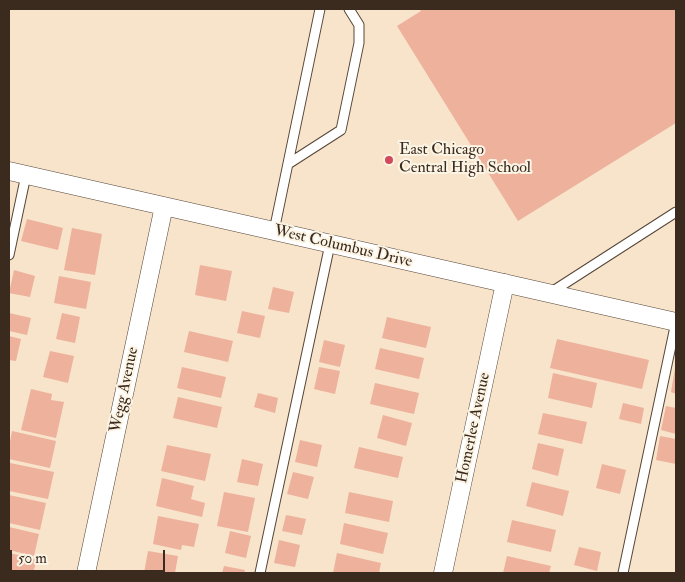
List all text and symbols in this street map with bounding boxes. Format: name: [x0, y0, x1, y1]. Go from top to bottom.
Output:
place label: East Chicago Central High School: [399, 141, 531, 179]
marker: East Chicago Central High School: [383, 154, 395, 166]
street label: West Columbus Drive: [272, 222, 414, 272]
street label: Wegg Avenue: [107, 345, 143, 435]
street label: Homerlee Avenue: [453, 371, 495, 485]
scale bar: [12, 540, 168, 572]
text: 50 m: [18, 549, 47, 568]

